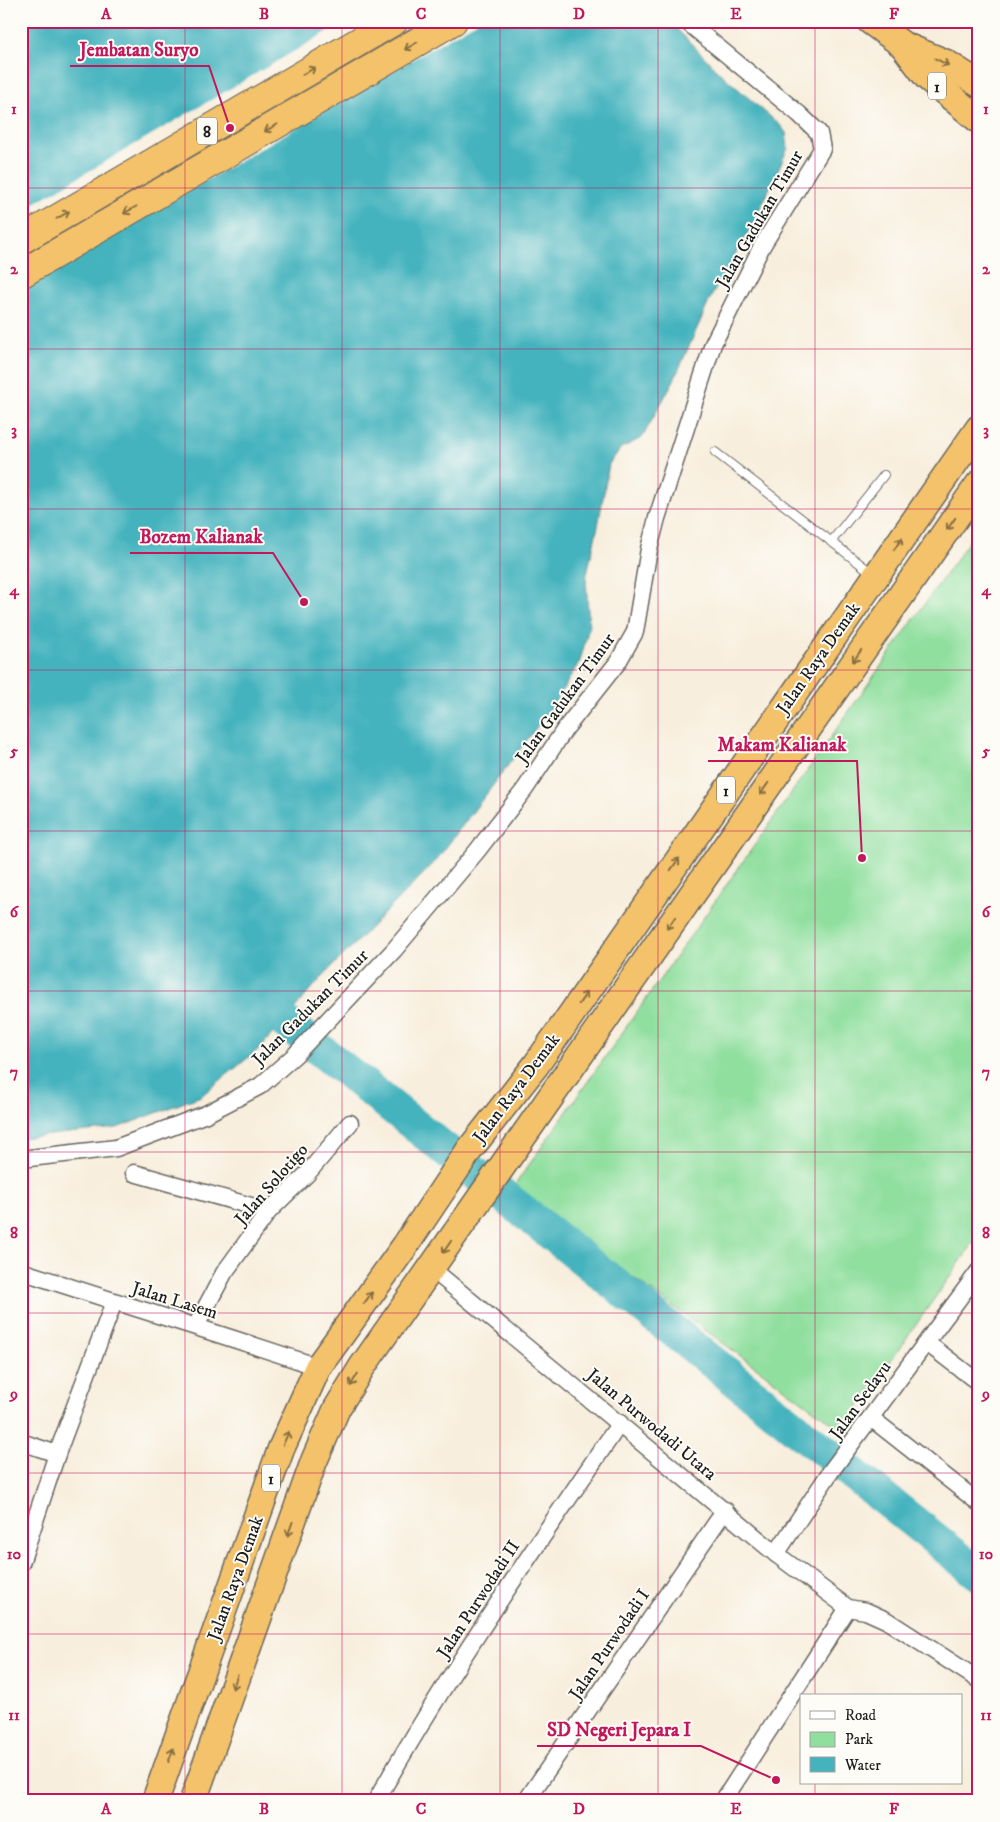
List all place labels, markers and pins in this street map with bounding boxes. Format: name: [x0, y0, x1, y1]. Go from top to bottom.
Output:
callout: Jembatan Suryo: [70, 32, 209, 66]
callout: Bozem Kalianak: [130, 519, 273, 553]
callout: Makam Kalianak: [708, 727, 857, 761]
callout: SD Negeri Jepara I: [537, 1712, 701, 1746]

